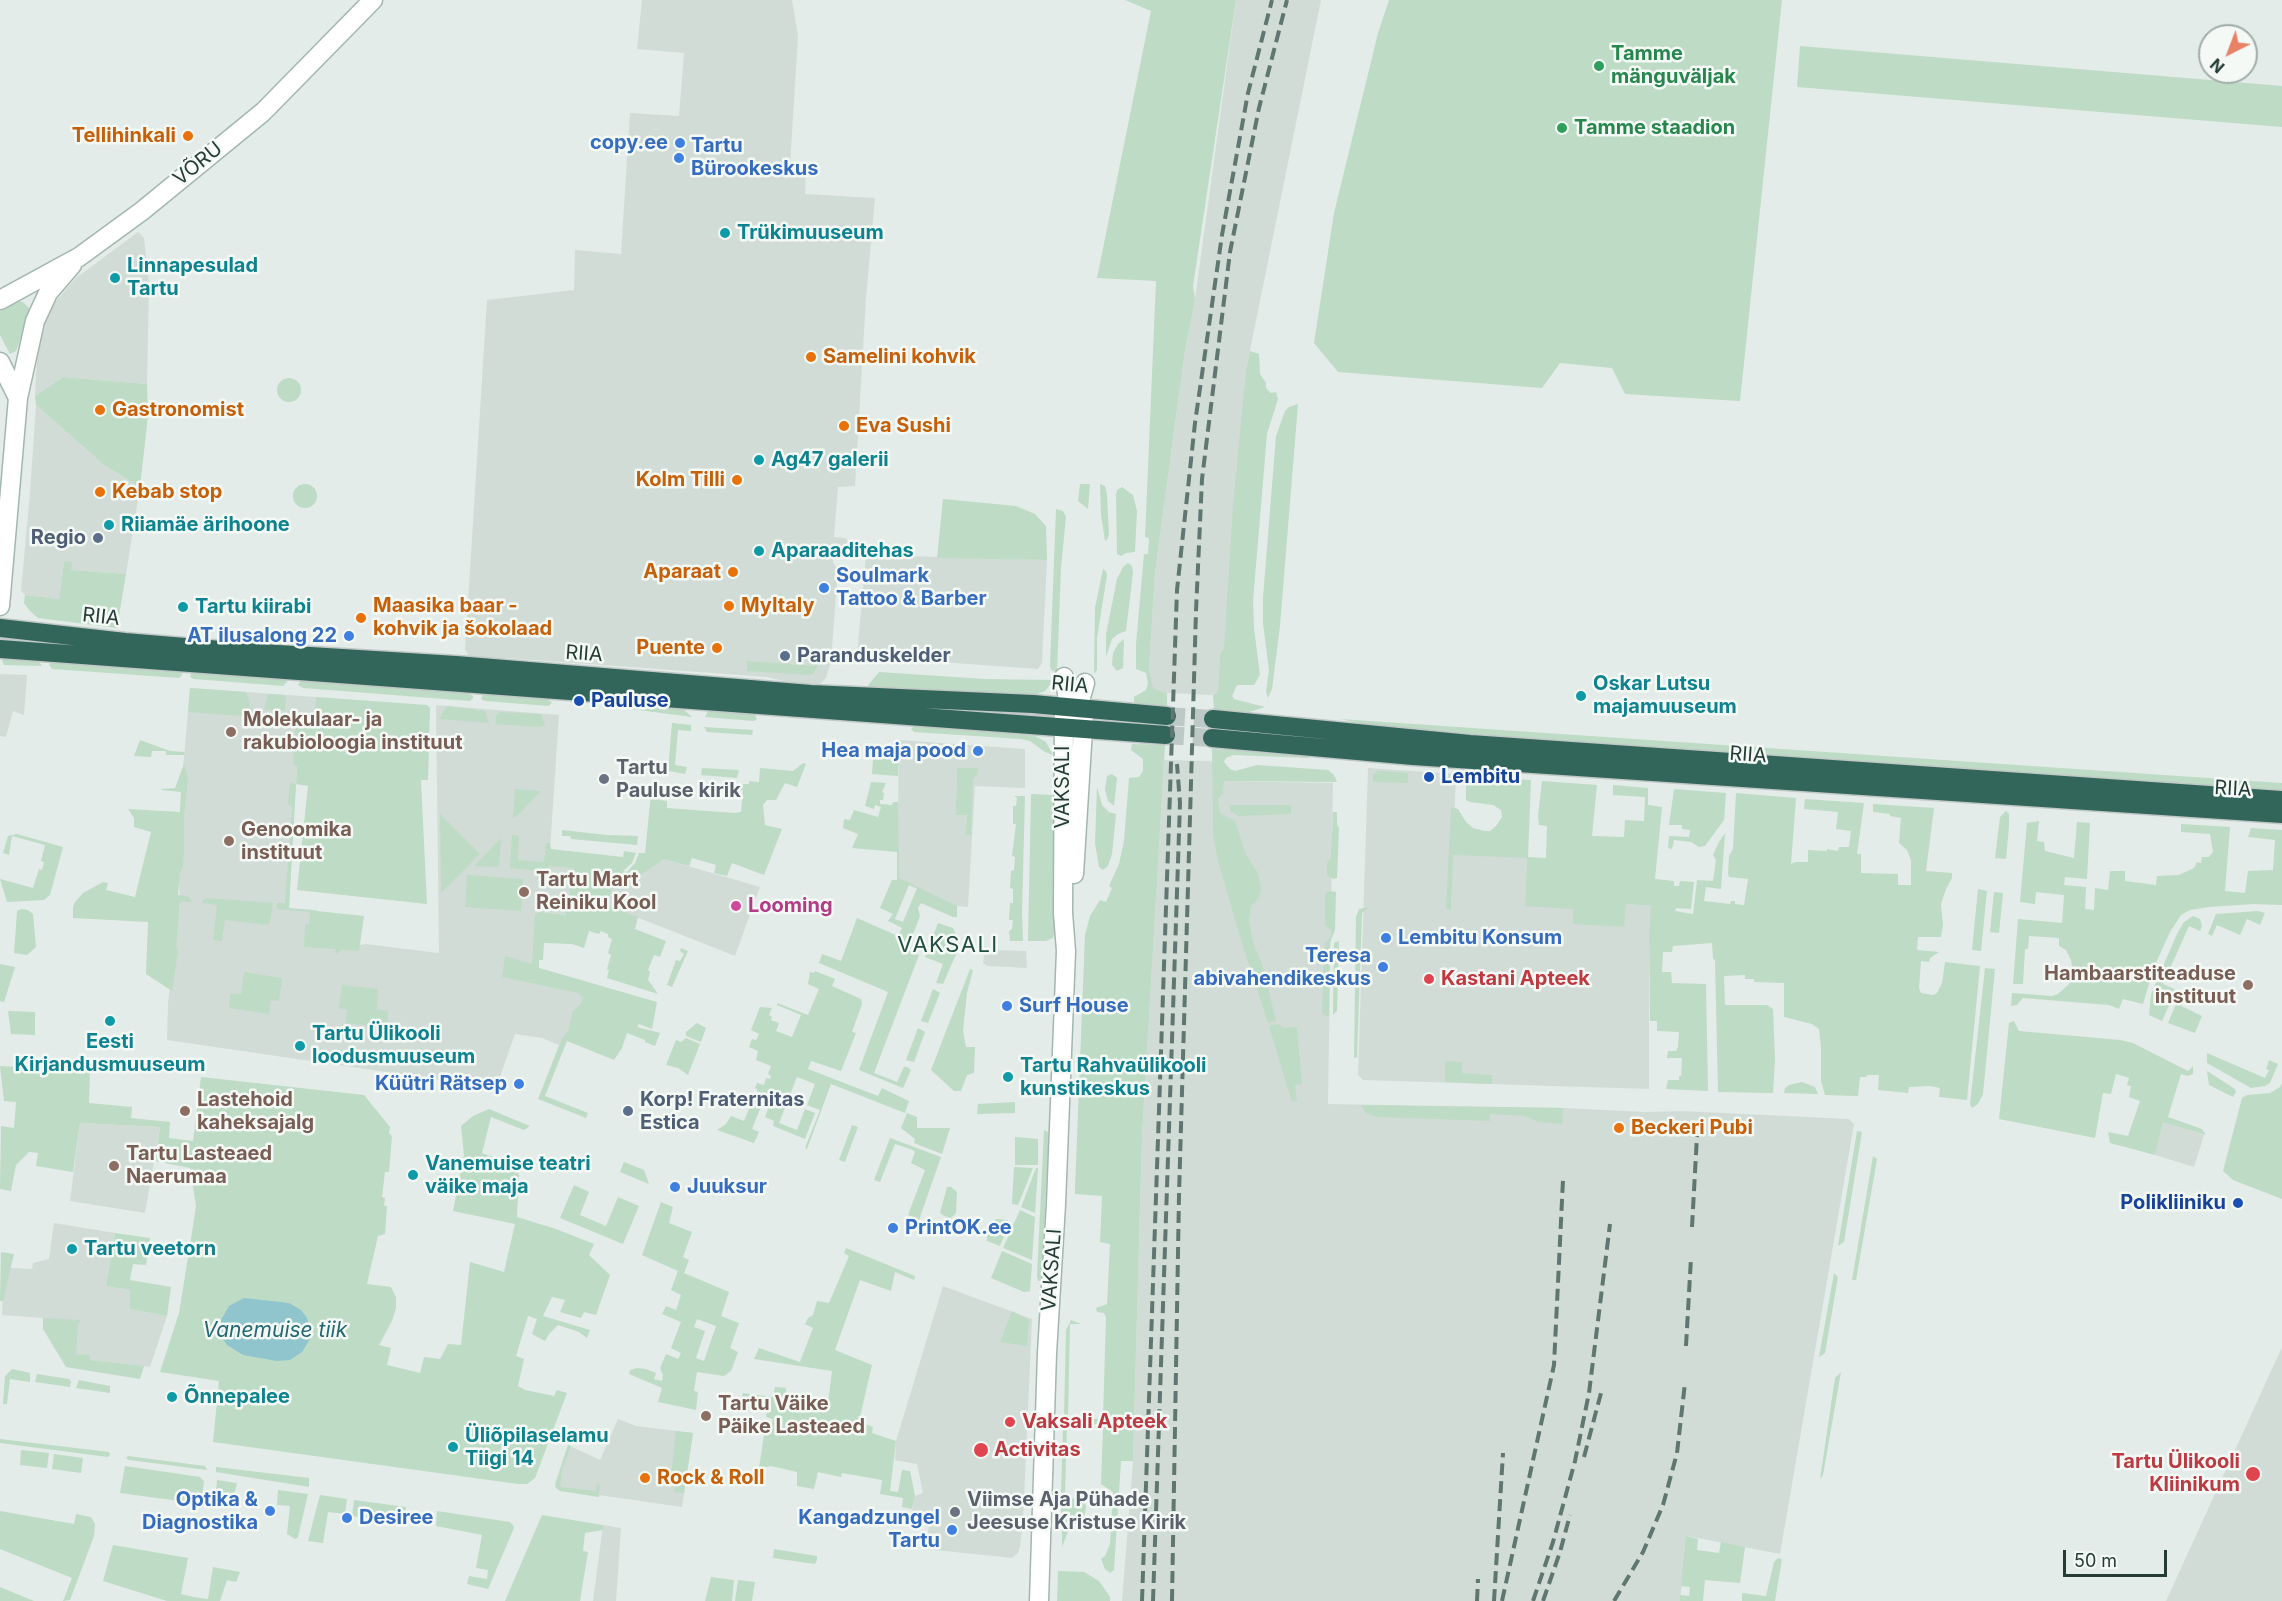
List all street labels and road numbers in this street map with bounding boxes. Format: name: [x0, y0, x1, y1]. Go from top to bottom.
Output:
street label: VÕRU: [169, 137, 227, 191]
street label: RIIA: [81, 603, 121, 631]
street label: RIIA: [565, 641, 603, 667]
street label: RIIA: [1050, 671, 1090, 699]
street label: RIIA: [1729, 742, 1767, 768]
street label: VAKSALI: [1051, 746, 1075, 828]
street label: RIIA: [2214, 776, 2252, 802]
street label: VAKSALI: [1037, 1228, 1067, 1312]

